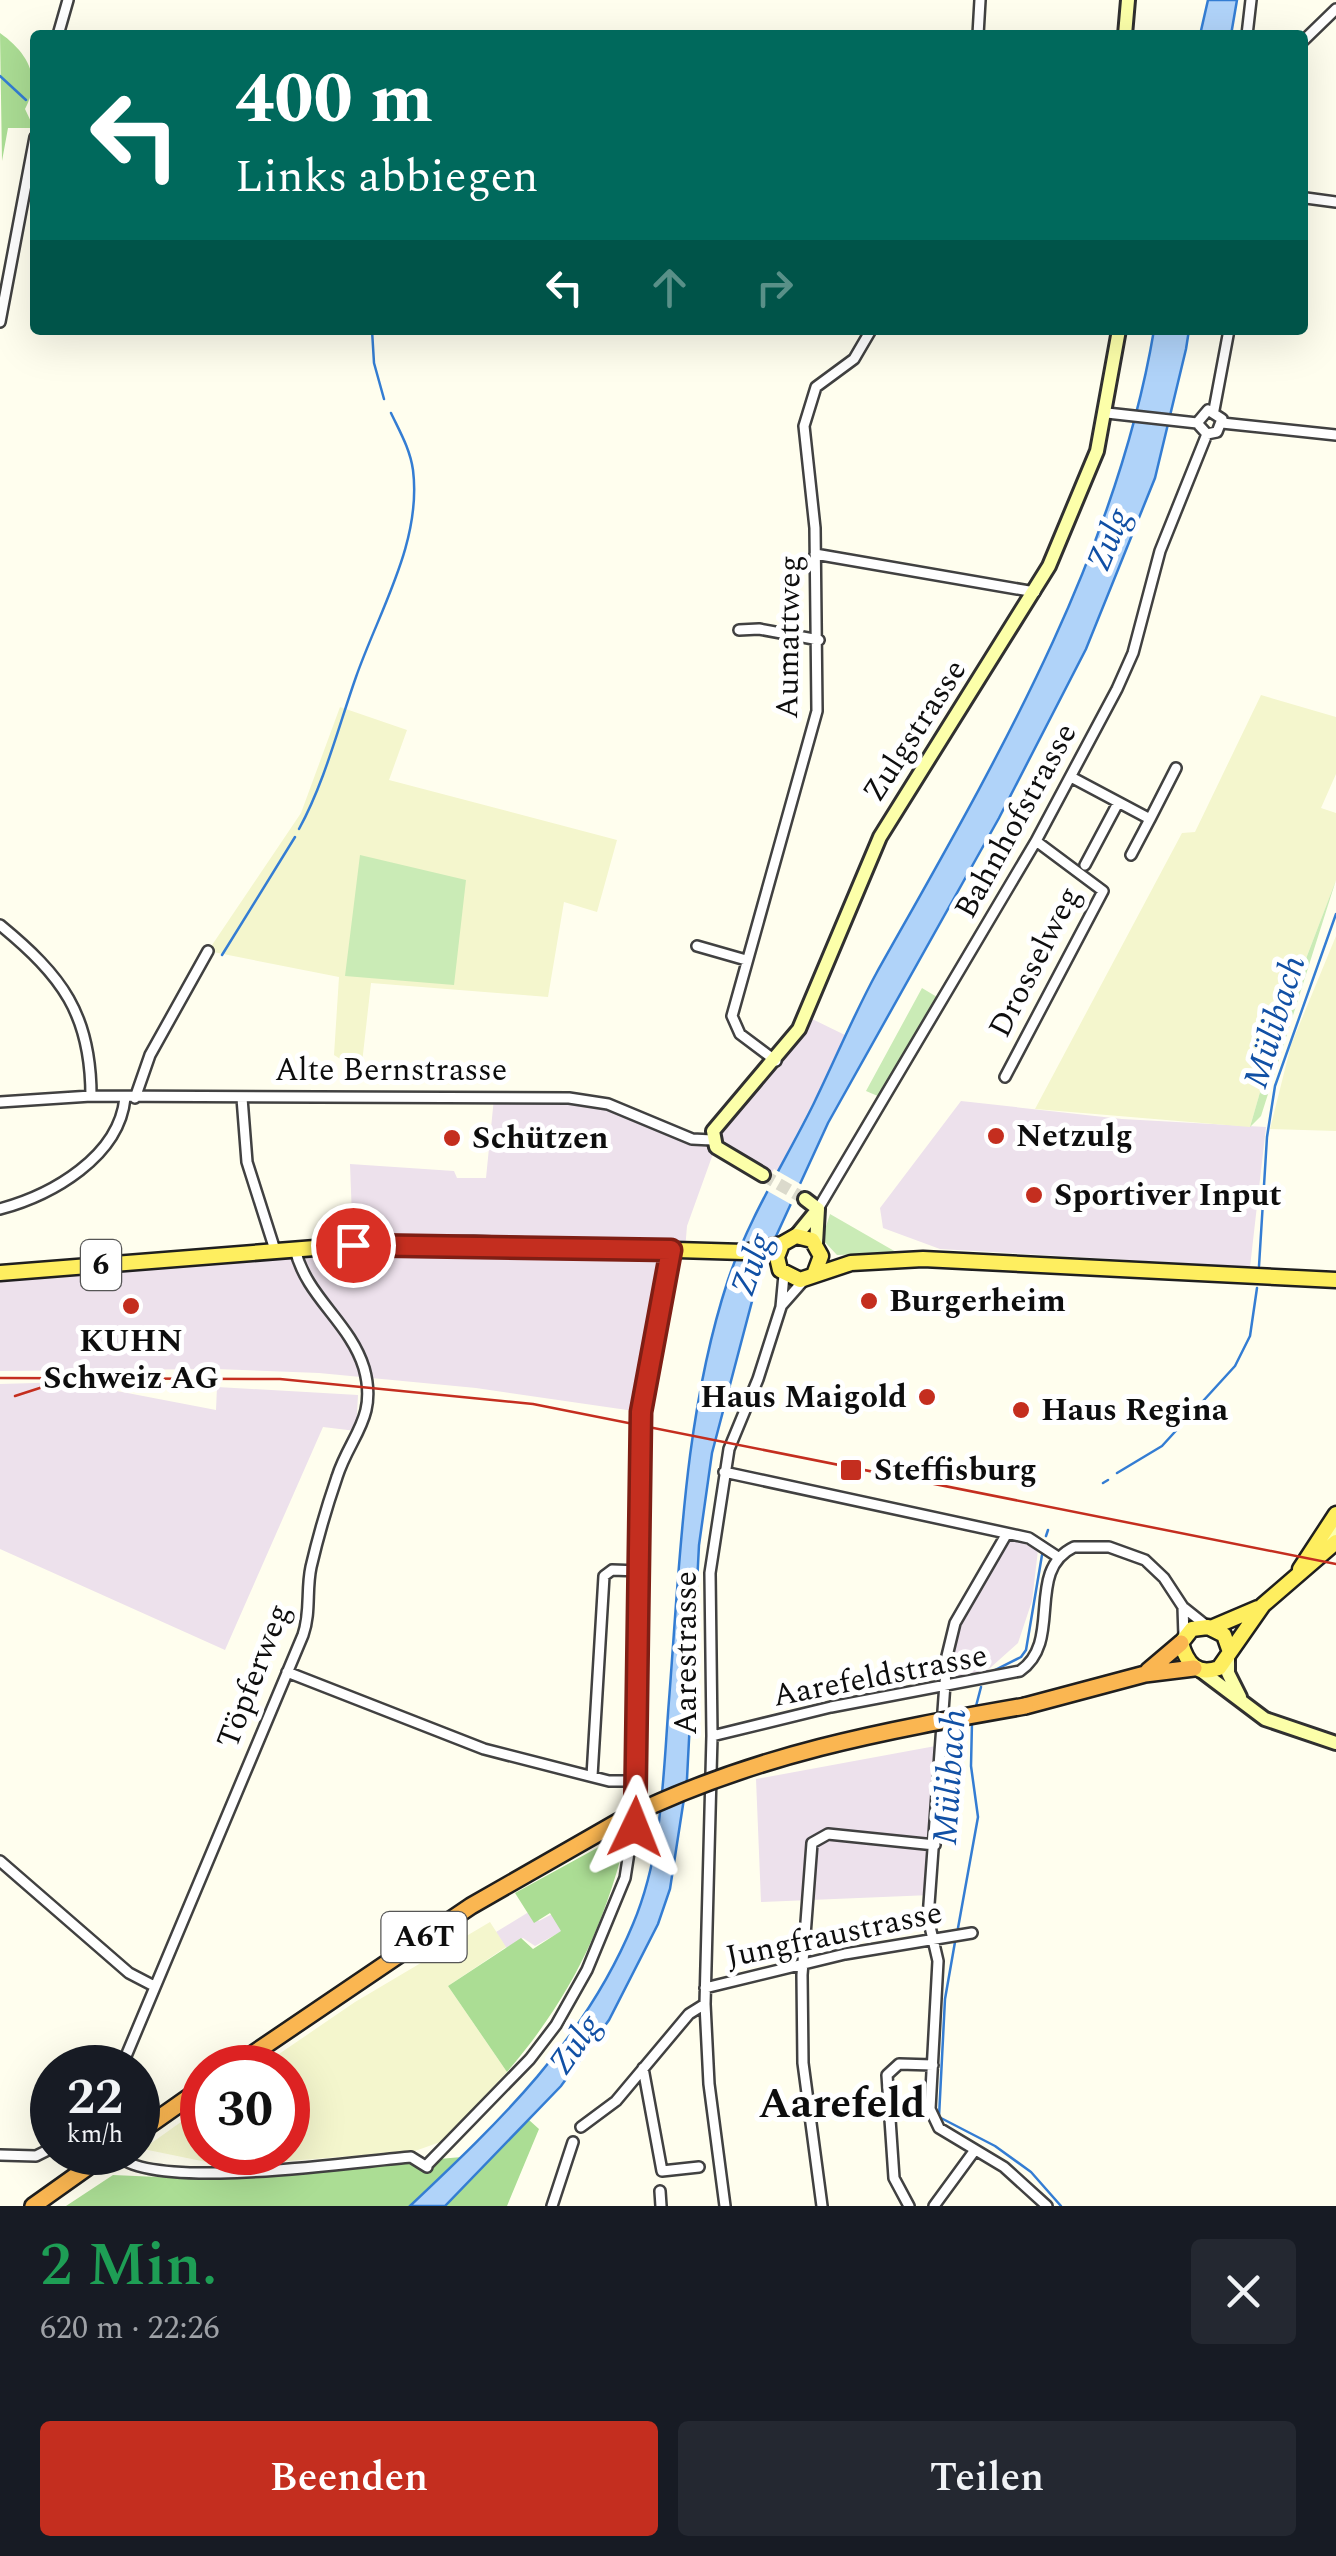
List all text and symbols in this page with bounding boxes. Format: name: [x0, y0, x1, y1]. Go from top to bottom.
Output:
text: 400 m: [235, 47, 433, 153]
icon: left: [70, 70, 200, 200]
text: Links abbiegen: [235, 143, 539, 212]
icon: left: [537, 260, 592, 315]
icon: ahead: [642, 260, 697, 315]
icon: right: [747, 260, 802, 315]
water label: Zulg: [1073, 500, 1146, 579]
street label: Aumattweg: [763, 555, 815, 719]
street label: Zulgstrasse: [850, 650, 980, 812]
street label: Bahnhofstrasse: [942, 714, 1090, 928]
street label: Drosselweg: [976, 878, 1094, 1046]
water label: Mülibach: [1230, 949, 1320, 1095]
street label: Alte Bernstrasse: [275, 1046, 507, 1095]
place label: Netzulg: [1016, 1112, 1133, 1161]
place label: Schützen: [472, 1114, 609, 1163]
marker: Netzulg: [985, 1125, 1007, 1147]
marker: Schützen: [441, 1127, 463, 1149]
place label: Sportiver Input: [1054, 1171, 1282, 1220]
marker: Sportiver Input: [1023, 1184, 1045, 1206]
pin: [311, 1203, 396, 1288]
icon: arrive: [326, 1218, 381, 1273]
water label: Zulg: [717, 1225, 788, 1303]
road number: 6: [81, 1240, 121, 1290]
place label: Burgerheim: [889, 1277, 1066, 1326]
marker: Burgerheim: [858, 1290, 880, 1312]
marker: KUHN Schweiz AG: [120, 1295, 142, 1317]
place label: KUHN Schweiz AG: [43, 1317, 219, 1403]
place label: Haus Maigold: [700, 1373, 907, 1422]
marker: Haus Maigold: [916, 1386, 938, 1408]
place label: Haus Regina: [1041, 1386, 1229, 1435]
marker: Haus Regina: [1010, 1399, 1032, 1421]
place label: Steffisburg: [874, 1446, 1037, 1495]
marker: Steffisburg: [838, 1457, 864, 1483]
street label: Aarestrasse: [662, 1571, 711, 1735]
street label: Töpferweg: [204, 1596, 304, 1756]
street label: Aarefeldstrasse: [768, 1631, 992, 1721]
water label: Mülibach: [919, 1707, 981, 1847]
position arrow: [583, 1775, 687, 1879]
street label: Jungfraustrasse: [721, 1888, 947, 1982]
road number: A6T: [382, 1912, 466, 1962]
water label: Zulg: [535, 2003, 616, 2086]
speed limit sign: 30: [180, 2045, 310, 2175]
text: 22: [67, 2060, 123, 2136]
district label: Aarefeld: [759, 2073, 926, 2136]
text: km/h: [67, 2116, 123, 2154]
text: 2 Min.: [40, 2220, 217, 2312]
button: close: [1191, 2239, 1296, 2344]
text: 620 m · 22:26: [40, 2304, 220, 2353]
button: Beenden: [40, 2421, 658, 2536]
button: Teilen: [678, 2421, 1296, 2536]

